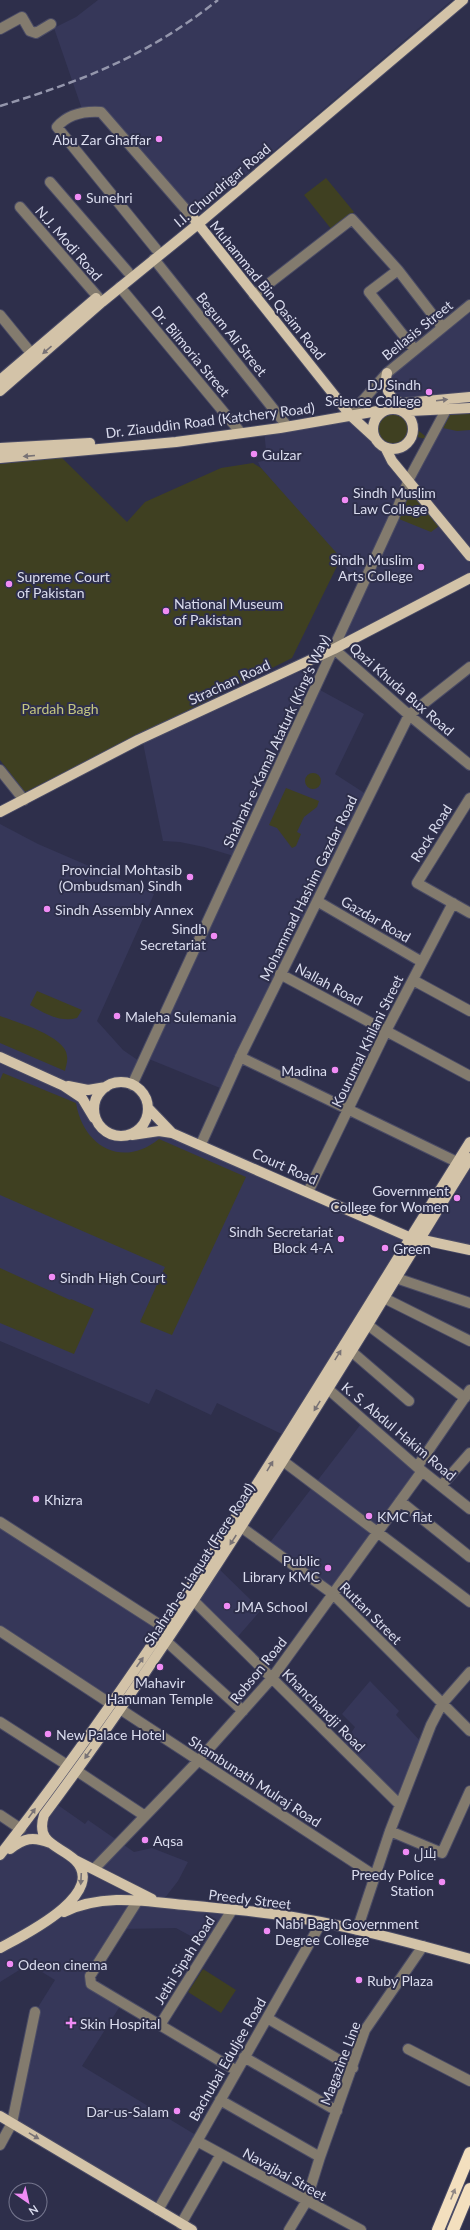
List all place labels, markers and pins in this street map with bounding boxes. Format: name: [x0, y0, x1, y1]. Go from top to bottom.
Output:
place label: Abu Zar Ghaffar: [52, 131, 151, 148]
marker: Abu Zar Ghaffar: [154, 134, 164, 144]
place label: Sunehri: [86, 189, 133, 206]
marker: Sunehri: [73, 192, 83, 202]
place label: DJ Sindh Science College: [325, 376, 421, 409]
marker: DJ Sindh Science College: [424, 387, 434, 397]
place label: Gulzar: [262, 446, 302, 463]
marker: Gulzar: [249, 449, 259, 459]
place label: Sindh Muslim Law College: [353, 484, 436, 517]
marker: Sindh Muslim Law College: [340, 495, 350, 505]
place label: Sindh Muslim Arts College: [330, 551, 413, 584]
marker: Sindh Muslim Arts College: [416, 562, 426, 572]
place label: Supreme Court of Pakistan: [17, 568, 110, 601]
marker: Supreme Court of Pakistan: [4, 579, 14, 589]
place label: National Museum of Pakistan: [174, 595, 283, 628]
marker: National Museum of Pakistan: [161, 606, 171, 616]
place label: Provincial Mohtasib (Ombudsman) Sindh: [59, 861, 182, 894]
marker: Provincial Mohtasib (Ombudsman) Sindh: [185, 872, 195, 882]
place label: Sindh Assembly Annex: [55, 901, 193, 918]
marker: Sindh Assembly Annex: [42, 904, 52, 914]
place label: Sindh Secretariat: [140, 920, 206, 953]
marker: Sindh Secretariat: [209, 931, 219, 941]
place label: Maleha Sulemania: [125, 1008, 236, 1025]
marker: Maleha Sulemania: [112, 1011, 122, 1021]
place label: Madina: [281, 1062, 327, 1079]
marker: Madina: [330, 1065, 340, 1075]
place label: Government College for Women: [331, 1182, 449, 1215]
marker: Government College for Women: [452, 1193, 462, 1203]
place label: Sindh Secretariat Block 4-A: [229, 1223, 334, 1256]
marker: Sindh Secretariat Block 4-A: [336, 1234, 346, 1244]
place label: Green: [393, 1240, 431, 1257]
marker: Green: [380, 1243, 390, 1253]
place label: Sindh High Court: [60, 1269, 166, 1286]
marker: Sindh High Court: [47, 1272, 57, 1282]
place label: Khizra: [44, 1491, 83, 1508]
marker: Khizra: [31, 1494, 41, 1504]
place label: KMC flat: [377, 1508, 432, 1525]
marker: KMC flat: [364, 1511, 374, 1521]
place label: Public Library KMC: [242, 1552, 321, 1585]
marker: Public Library KMC: [323, 1563, 333, 1573]
place label: JMA School: [235, 1598, 308, 1615]
marker: JMA School: [222, 1601, 232, 1611]
marker: Mahavir Hanuman Temple: [155, 1662, 165, 1672]
place label: Mahavir Hanuman Temple: [107, 1674, 213, 1707]
place label: New Palace Hotel: [56, 1726, 165, 1743]
marker: New Palace Hotel: [43, 1729, 53, 1739]
place label: Aqsa: [153, 1832, 183, 1849]
marker: Aqsa: [140, 1835, 150, 1845]
place label: بلال: [414, 1844, 436, 1862]
marker: بلال: [401, 1847, 411, 1857]
place label: Preedy Police Station: [351, 1866, 434, 1899]
marker: Preedy Police Station: [437, 1877, 447, 1887]
place label: Nabi Bagh Government Degree College: [275, 1915, 419, 1948]
marker: Nabi Bagh Government Degree College: [262, 1926, 272, 1936]
place label: Odeon cinema: [18, 1956, 107, 1973]
marker: Odeon cinema: [5, 1959, 15, 1969]
place label: Ruby Plaza: [367, 1972, 433, 1989]
marker: Ruby Plaza: [354, 1975, 364, 1985]
place label: Skin Hospital: [80, 2015, 160, 2032]
marker: Skin Hospital: [65, 2017, 77, 2029]
place label: Dar-us-Salam: [86, 2103, 169, 2120]
marker: Dar-us-Salam: [172, 2106, 182, 2116]

